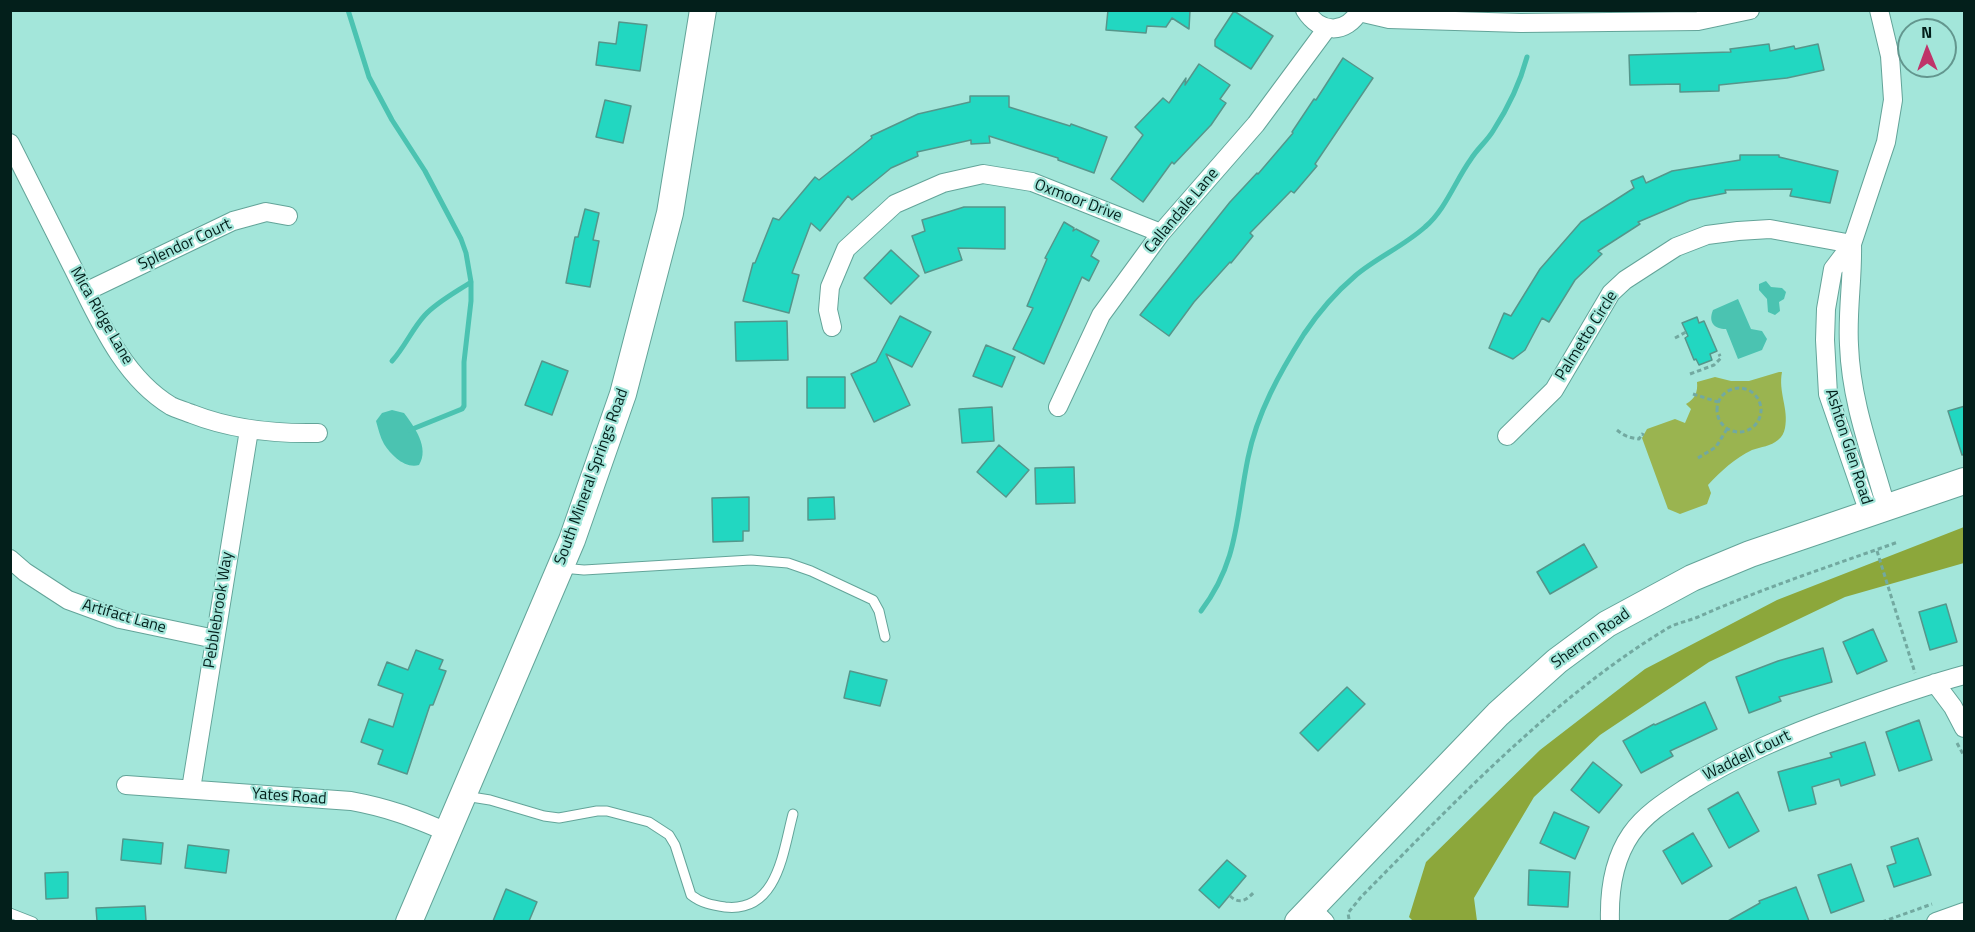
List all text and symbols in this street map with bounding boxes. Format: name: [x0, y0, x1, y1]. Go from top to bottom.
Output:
north arrow: [1897, 18, 1957, 78]
text: N: [1921, 20, 1932, 44]
street label: Callandale Lane: [1141, 165, 1223, 257]
street label: Oxmoor Drive: [1032, 176, 1124, 226]
street label: Splendor Court: [136, 215, 234, 275]
street label: Mica Ridge Lane: [65, 264, 137, 368]
street label: Palmetto Circle: [1552, 288, 1622, 384]
street label: South Mineral Springs Road: [551, 386, 633, 568]
street label: Ashton Glen Road: [1820, 387, 1876, 507]
street label: Pebblebrook Way: [200, 550, 238, 670]
street label: Artifact Lane: [80, 596, 168, 638]
street label: Sherron Road: [1548, 605, 1634, 673]
street label: Waddell Court: [1700, 727, 1794, 785]
street label: Yates Road: [251, 785, 327, 809]

